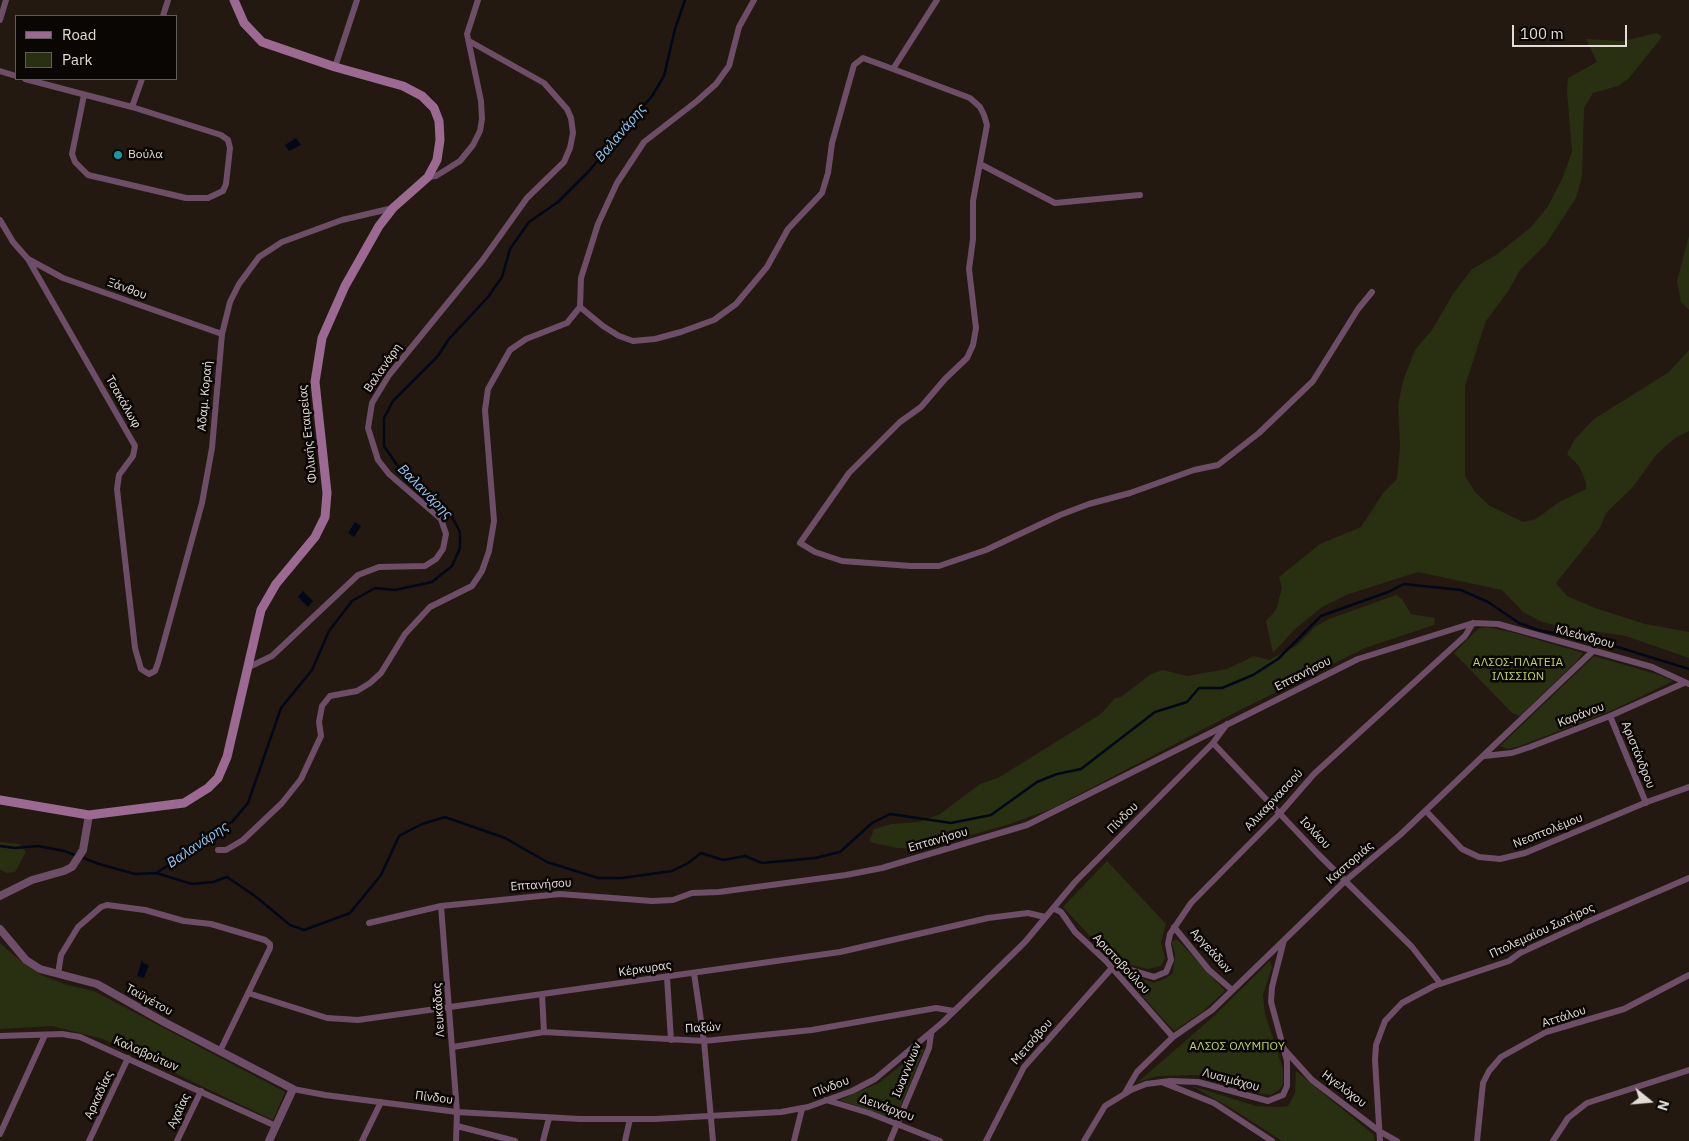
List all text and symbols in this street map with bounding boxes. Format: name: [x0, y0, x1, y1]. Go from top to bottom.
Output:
legend: [15, 15, 178, 80]
scale bar: [1514, 15, 1629, 47]
text: 100 m: [1520, 24, 1564, 43]
text: Road: [62, 25, 97, 44]
text: Park: [62, 50, 92, 69]
water label: Βαλανάρης: [592, 100, 650, 166]
place label: Βούλα: [128, 148, 163, 162]
marker: Βούλα: [112, 149, 124, 161]
street label: Ξάνθου: [105, 275, 149, 303]
street label: Βαλανάρη: [361, 341, 405, 395]
street label: Αδαμ. Κοραή: [195, 360, 215, 432]
street label: Τσακάλωφ: [102, 373, 144, 431]
street label: Φιλικής Εταιρείας: [296, 384, 320, 484]
water label: Βαλανάρης: [394, 461, 456, 523]
street label: Κλεάνδρου: [1554, 622, 1616, 652]
street label: Επτανήσου: [1272, 654, 1334, 694]
park label: ΑΛΣΟΣ-ΠΛΑΤΕΙΑ ΙΛΙΣΣΙΩΝ: [1473, 656, 1563, 684]
street label: Καράνου: [1556, 700, 1606, 730]
street label: Αριστάνδρου: [1618, 719, 1658, 791]
street label: Αλικαρνασσού: [1242, 766, 1306, 834]
street label: Πίνδου: [1104, 799, 1142, 837]
street label: Νεοπτολέμου: [1511, 810, 1585, 852]
street label: Ιολάου: [1297, 814, 1333, 852]
water label: Βαλανάρης: [164, 818, 232, 872]
street label: Επτανήσου: [907, 825, 969, 855]
street label: Καστοριάς: [1323, 839, 1377, 887]
street label: Επτανήσου: [510, 876, 572, 894]
street label: Πτολεμαίου Σωτήρος: [1487, 900, 1597, 962]
street label: Αργεάδων: [1187, 926, 1235, 976]
street label: Αριστοβούλου: [1089, 931, 1153, 997]
street label: Κέρκυρας: [618, 958, 672, 980]
street label: Ταϋγέτου: [123, 981, 175, 1019]
street label: Λευκάδας: [430, 982, 448, 1038]
street label: Αττάλου: [1540, 1003, 1588, 1031]
street label: Μετσόβου: [1008, 1016, 1056, 1068]
street label: Παξών: [685, 1020, 721, 1036]
street label: Καλαβρύτων: [111, 1033, 181, 1075]
street label: Ιωαννίνων: [889, 1040, 925, 1100]
park label: ΑΛΣΟΣ ΟΛΥΜΠΟΥ: [1189, 1040, 1285, 1054]
street label: Λυσιμάχου: [1201, 1065, 1261, 1095]
street label: Ηγελόχου: [1319, 1068, 1369, 1110]
street label: Αρκαδίας: [82, 1069, 116, 1121]
street label: Πίνδου: [811, 1073, 851, 1101]
north arrow: [1624, 1076, 1674, 1126]
street label: Πίνδου: [414, 1089, 454, 1107]
street label: Αχαΐας: [165, 1091, 193, 1131]
street label: Δεινάρχου: [858, 1092, 916, 1124]
text: N: [1653, 1098, 1673, 1113]

